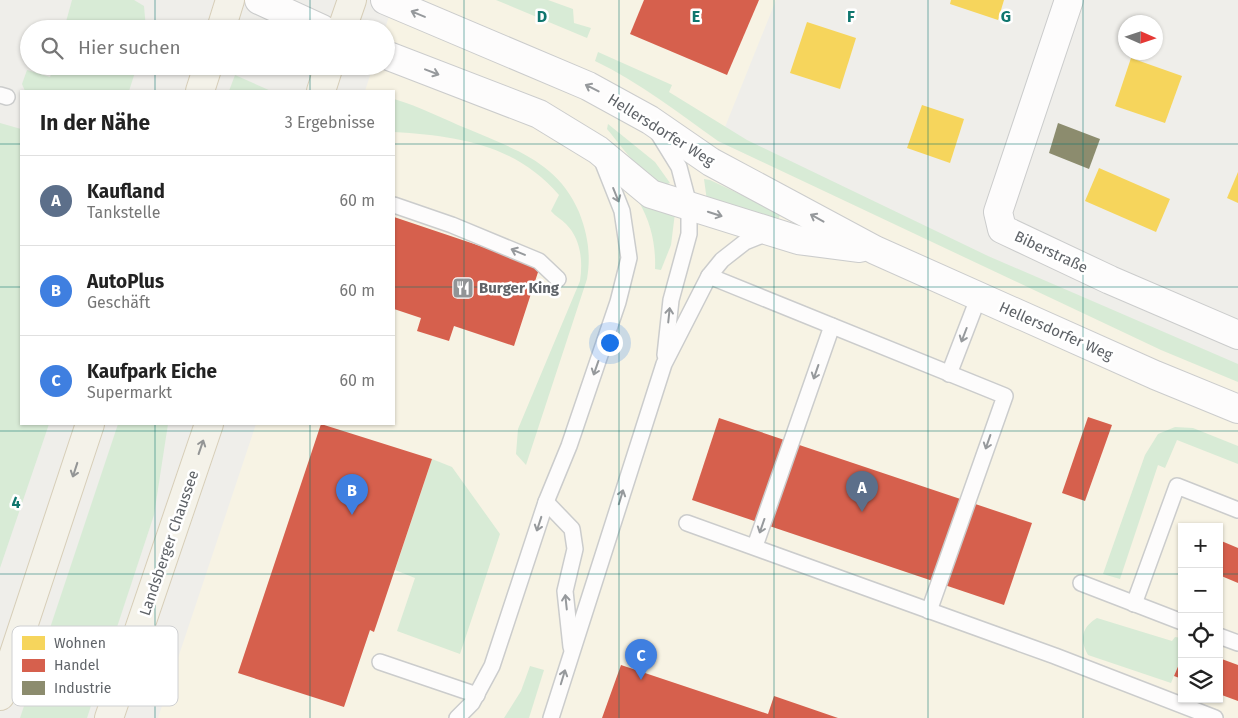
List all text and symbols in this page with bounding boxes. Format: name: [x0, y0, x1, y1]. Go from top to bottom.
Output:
text: D: [537, 7, 547, 26]
text: E: [692, 7, 700, 26]
text: F: [847, 7, 855, 26]
text: G: [1001, 7, 1011, 26]
one-way arrow: [411, 8, 426, 18]
north arrow: [1118, 15, 1163, 60]
search box: [20, 20, 395, 75]
icon: search: [38, 34, 66, 62]
text: Hier suchen: [78, 36, 181, 59]
one-way arrow: [424, 68, 439, 77]
one-way arrow: [584, 83, 599, 93]
street label: Hellersdorfer Weg: [604, 90, 718, 170]
text: In der Nähe: [40, 110, 150, 136]
text: 3 Ergebnisse: [285, 113, 375, 132]
text: Kaufland: [87, 180, 165, 203]
one-way arrow: [612, 187, 621, 202]
text: A: [51, 191, 61, 210]
text: 60 m: [340, 191, 375, 210]
text: Tankstelle: [87, 203, 160, 222]
one-way arrow: [707, 210, 723, 219]
one-way arrow: [810, 213, 825, 223]
street label: Biberstraße: [1011, 227, 1091, 277]
one-way arrow: [511, 247, 526, 257]
text: AutoPlus: [87, 270, 164, 293]
restaurant icon: Burger King: [451, 276, 475, 300]
place label: Burger King: [479, 279, 560, 297]
text: B: [51, 281, 61, 300]
text: 60 m: [340, 281, 375, 300]
text: Geschäft: [87, 293, 150, 312]
street label: Hellersdorfer Weg: [996, 298, 1116, 364]
one-way arrow: [664, 308, 674, 324]
one-way arrow: [959, 327, 968, 342]
your location: [597, 330, 623, 356]
text: Kaufpark Eiche: [87, 360, 217, 383]
one-way arrow: [591, 360, 600, 376]
one-way arrow: [811, 364, 820, 379]
text: C: [51, 371, 61, 390]
text: 60 m: [340, 371, 375, 390]
text: Supermarkt: [87, 383, 172, 402]
one-way arrow: [983, 434, 993, 450]
one-way arrow: [197, 440, 206, 456]
one-way arrow: [70, 462, 79, 477]
street label: Landsberger Chaussee: [136, 468, 202, 618]
pin: A: [846, 471, 878, 512]
pin: B: [336, 474, 368, 515]
one-way arrow: [617, 489, 627, 505]
text: 4: [11, 493, 21, 512]
one-way arrow: [534, 516, 543, 531]
one-way arrow: [757, 517, 766, 533]
map controls: [1178, 523, 1223, 703]
button: +: [1178, 523, 1223, 568]
button: −: [1178, 568, 1223, 613]
one-way arrow: [561, 595, 571, 611]
button: locate: [1178, 613, 1223, 658]
legend: [12, 626, 178, 706]
text: Wohnen: [54, 635, 106, 652]
pin: C: [625, 639, 657, 680]
text: Handel: [54, 657, 99, 674]
button: layers: [1178, 658, 1223, 703]
one-way arrow: [559, 670, 569, 686]
text: Industrie: [54, 680, 111, 697]

